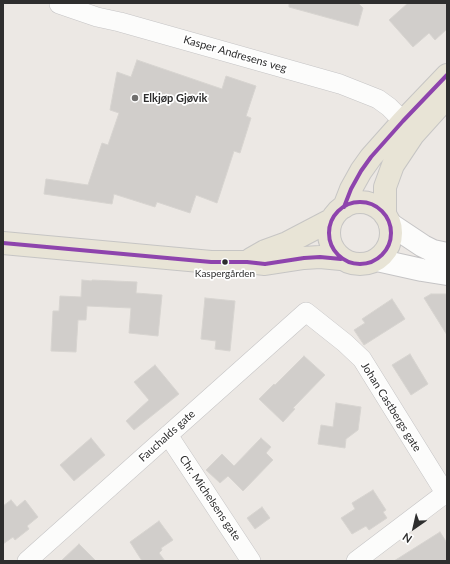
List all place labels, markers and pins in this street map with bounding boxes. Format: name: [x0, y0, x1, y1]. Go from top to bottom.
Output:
place label: Elkjøp Gjøvik: [143, 91, 207, 105]
marker: Elkjøp Gjøvik: [130, 93, 140, 103]
marker: Kaspergården: [220, 257, 230, 267]
place label: Kaspergården: [195, 268, 255, 280]

